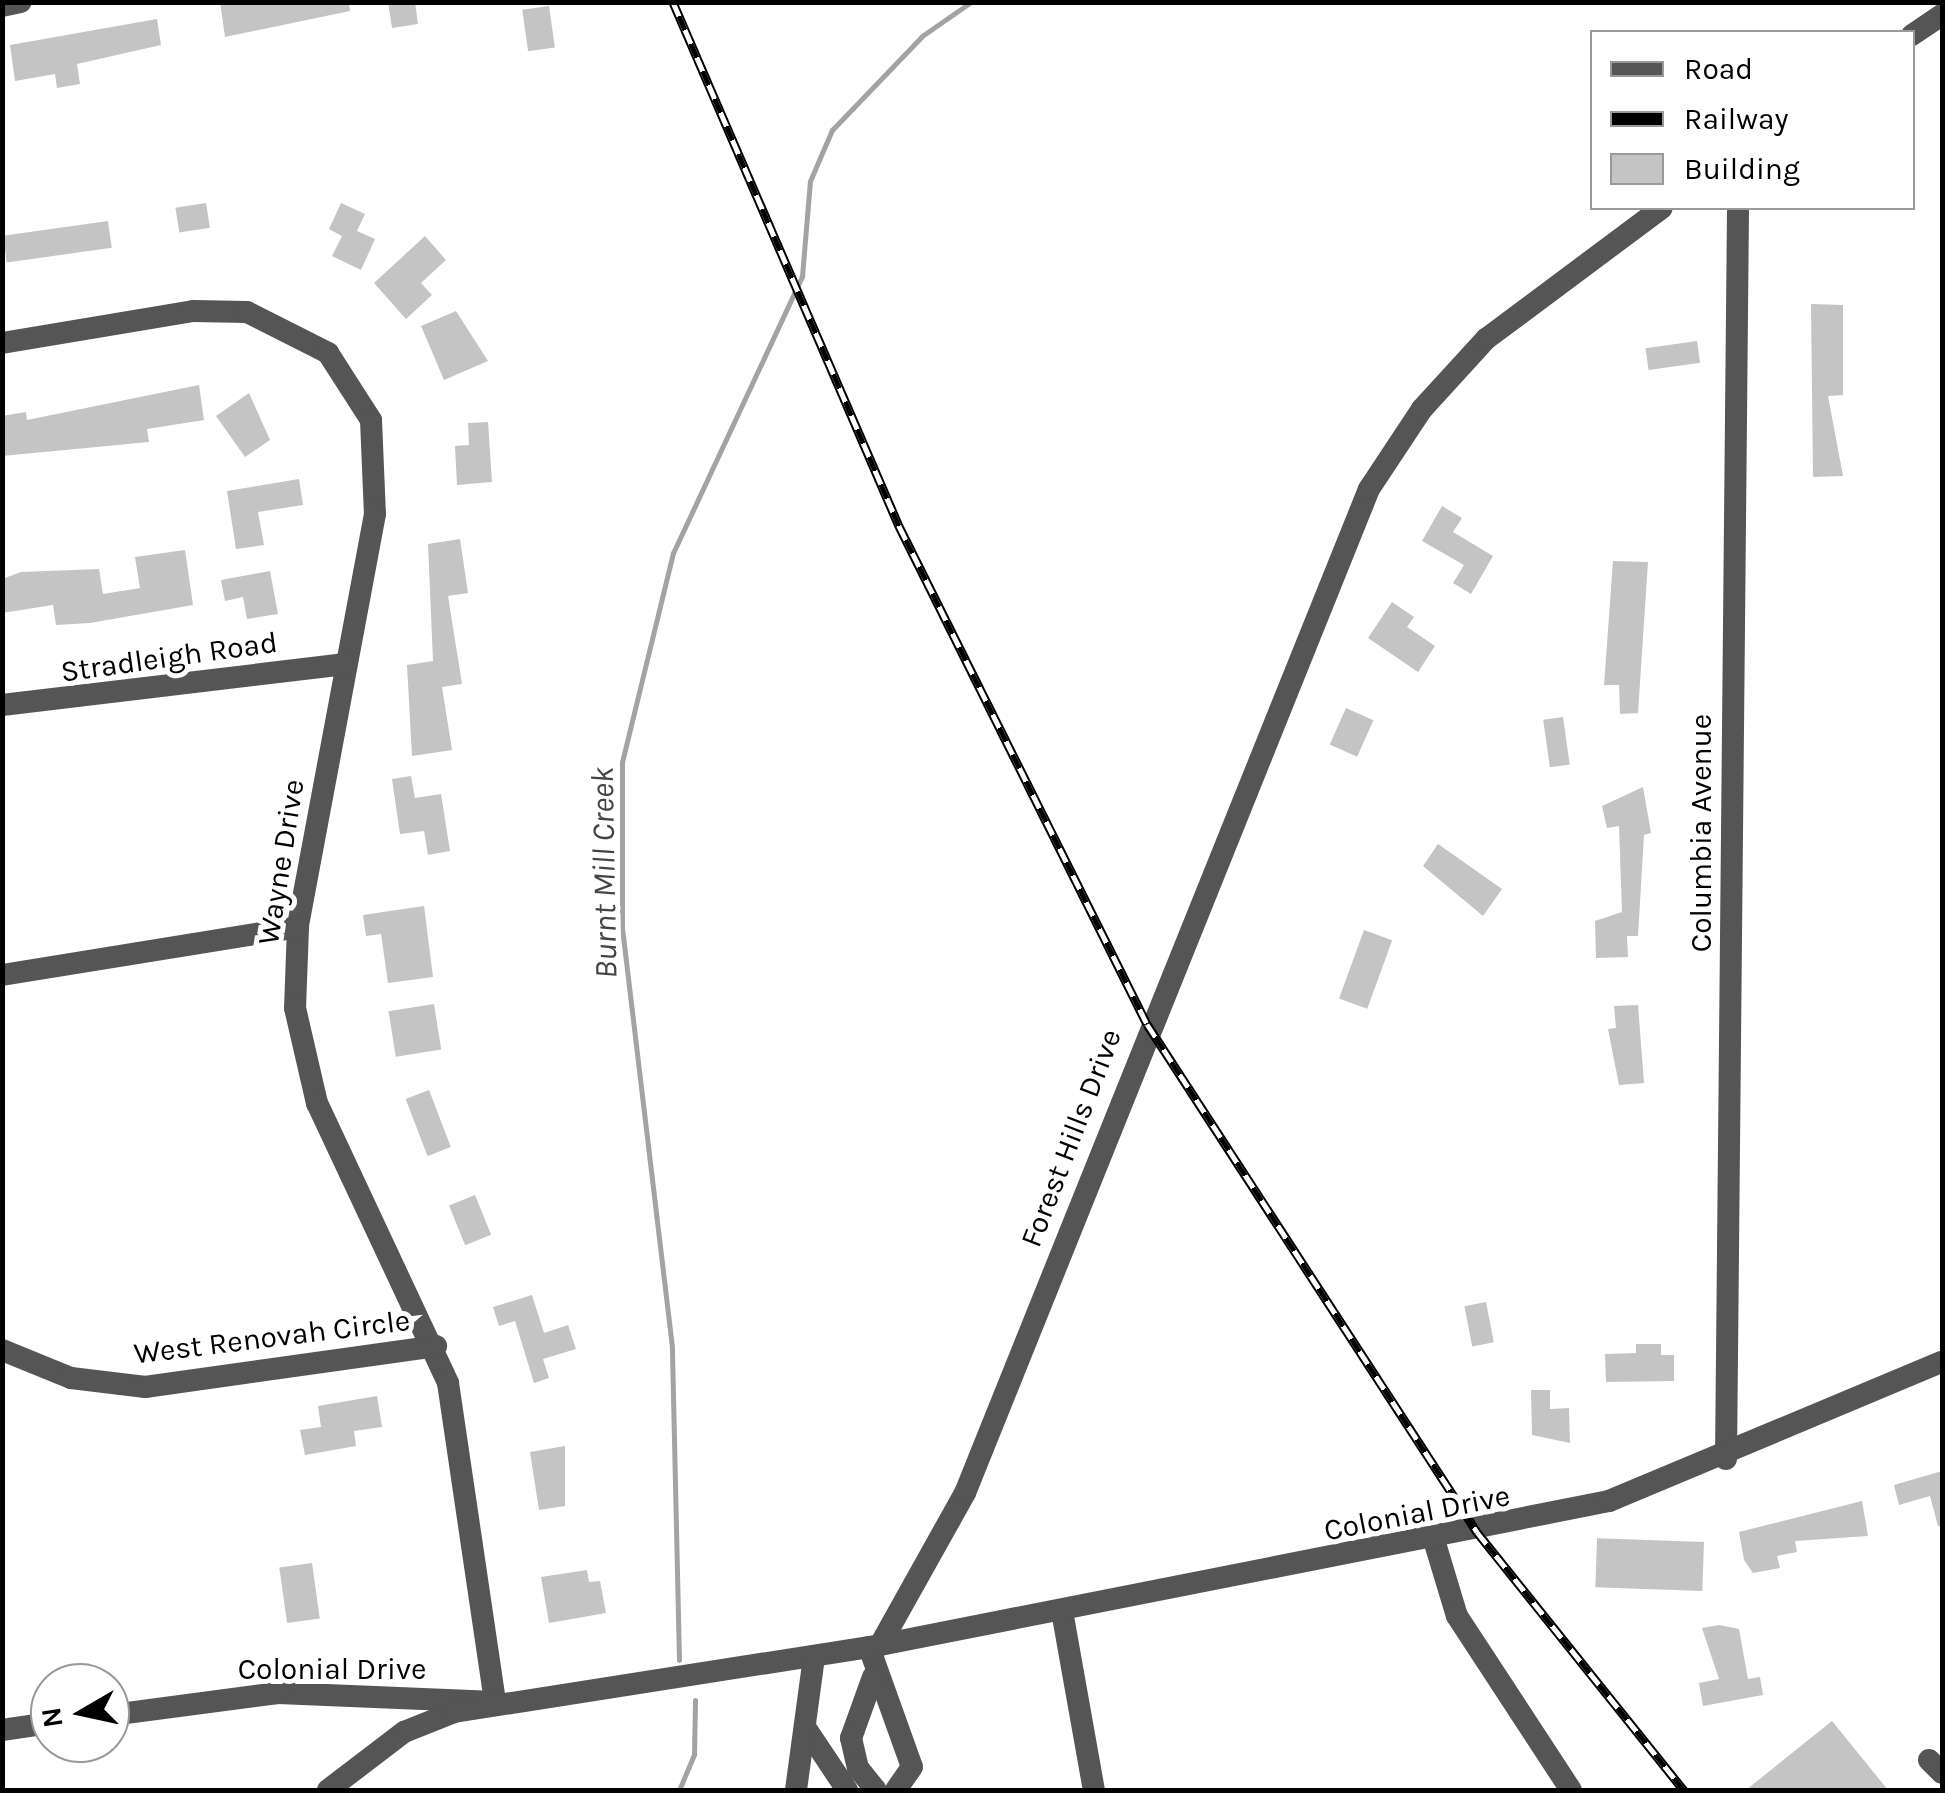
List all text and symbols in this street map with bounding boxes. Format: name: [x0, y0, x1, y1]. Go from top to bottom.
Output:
legend: [1590, 30, 1915, 210]
text: Road: [1684, 51, 1753, 87]
text: Railway: [1684, 101, 1788, 137]
text: Building: [1684, 151, 1800, 187]
street label: Stradleigh Road: [58, 624, 280, 690]
street label: Columbia Avenue: [1683, 714, 1719, 952]
water label: Burnt Mill Creek: [584, 767, 626, 979]
street label: Wayne Drive: [250, 777, 312, 947]
street label: Forest Hills Drive: [1013, 1024, 1129, 1252]
street label: West Renovah Circle: [132, 1302, 412, 1372]
street label: Colonial Drive: [1321, 1477, 1513, 1549]
street label: Colonial Drive: [238, 1651, 426, 1687]
north arrow: [30, 1663, 130, 1763]
text: N: [34, 1705, 70, 1730]

